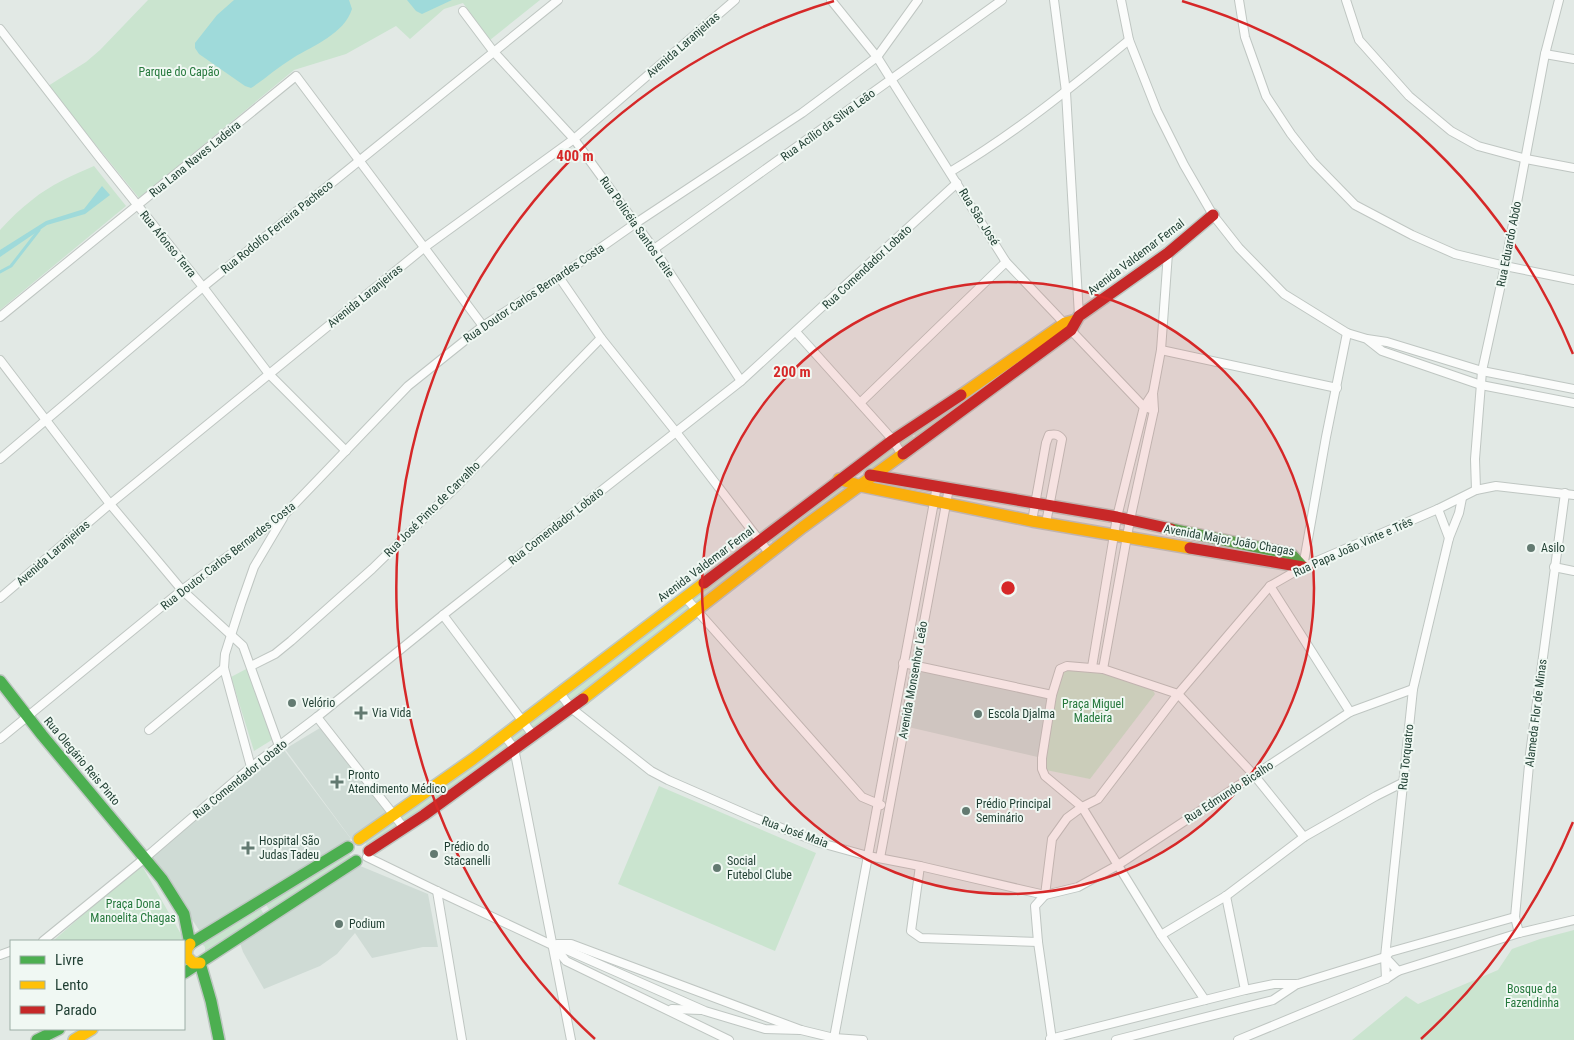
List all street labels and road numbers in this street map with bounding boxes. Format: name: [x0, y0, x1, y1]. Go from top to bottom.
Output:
street label: Avenida Laranjeiras: [644, 9, 722, 81]
street label: Rua Acílio da Silva Leão: [778, 86, 878, 164]
street label: Rua Lana Naves Ladeira: [147, 118, 244, 200]
street label: Rua Policéia Santos Leite: [597, 174, 677, 280]
street label: Rua Rodolfo Ferreira Pacheco: [218, 178, 336, 276]
street label: Rua São José: [956, 186, 1002, 248]
street label: Rua Eduardo Abdo: [1494, 200, 1524, 288]
street label: Rua Afonso Terra: [137, 208, 199, 280]
street label: Avenida Valdemar Fernal: [1085, 216, 1187, 298]
street label: Rua Comendador Lobato: [819, 222, 915, 312]
street label: Rua Doutor Carlos Bernardes Costa: [461, 240, 607, 345]
street label: Avenida Laranjeiras: [325, 261, 405, 331]
street label: Rua José Pinto de Carvalho: [381, 458, 483, 560]
street label: Rua Comendador Lobato: [506, 484, 606, 568]
street label: Rua Doutor Carlos Bernardes Costa: [158, 499, 298, 613]
street label: Rua Papa João Vinte e Três: [1291, 514, 1415, 580]
street label: Avenida Laranjeiras: [14, 517, 92, 589]
street label: Avenida Major João Chagas: [1163, 522, 1295, 558]
street label: Avenida Valdemar Fernal: [655, 523, 757, 605]
street label: Avenida Monsenhor Leão: [896, 620, 930, 740]
street label: Alameda Flor de Minas: [1522, 658, 1550, 768]
street label: Rua Olegário Reis Pinto: [41, 714, 123, 808]
street label: Rua Torquatro: [1396, 723, 1416, 791]
street label: Rua Comendador Lobato: [190, 737, 290, 821]
street label: Rua Edmundo Bicalho: [1182, 758, 1276, 826]
street label: Rua José Maia: [760, 814, 830, 851]

